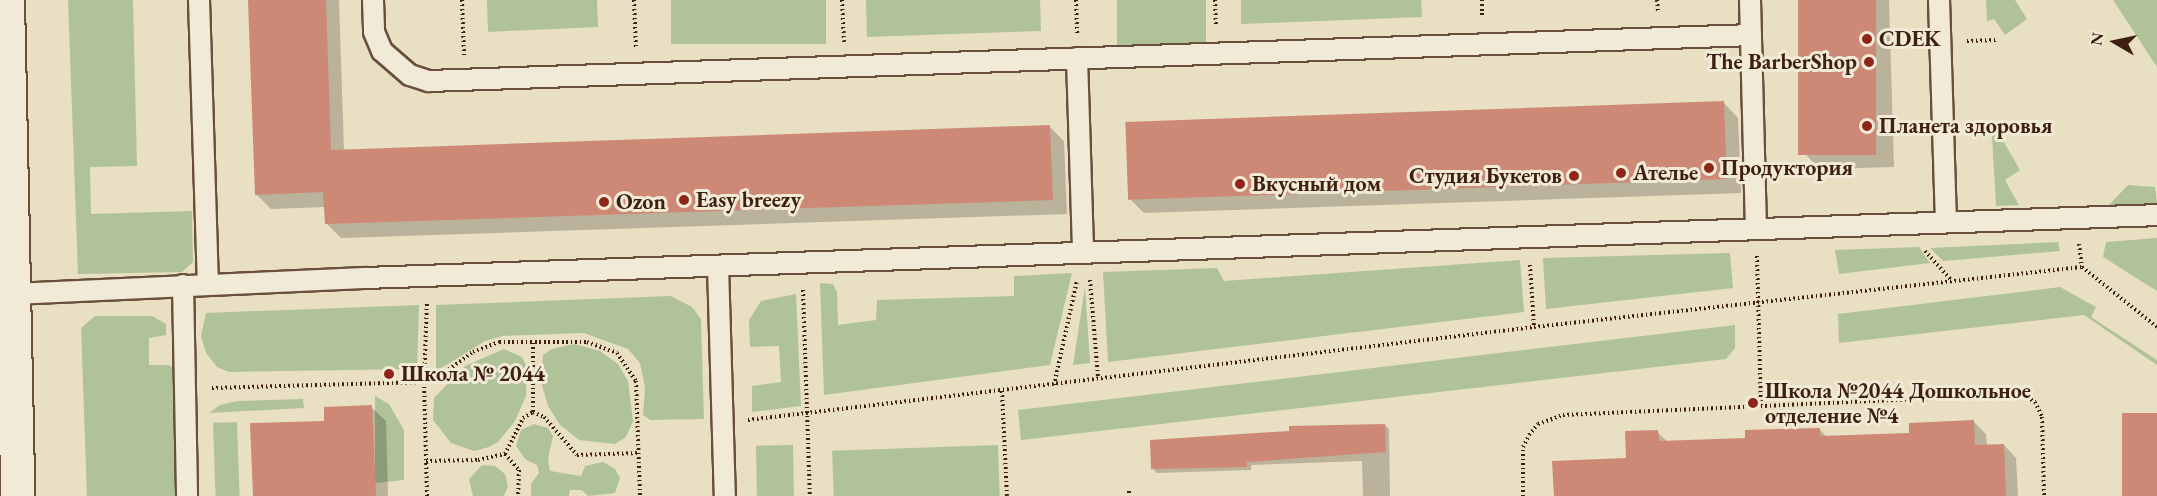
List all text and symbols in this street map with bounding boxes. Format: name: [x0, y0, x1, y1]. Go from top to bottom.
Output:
north arrow: [2085, 12, 2145, 72]
place label: CDEK: [1879, 26, 1941, 52]
text: N: [2085, 31, 2108, 47]
marker: CDEK: [1860, 32, 1874, 46]
place label: The BarberShop: [1706, 49, 1857, 75]
marker: The BarberShop: [1862, 55, 1876, 69]
place label: Планета здоровья: [1879, 113, 2053, 139]
marker: Планета здоровья: [1860, 119, 1874, 133]
place label: Продуктория: [1721, 155, 1853, 181]
place label: Ателье: [1633, 160, 1698, 186]
marker: Продуктория: [1702, 161, 1716, 175]
place label: Студия Букетов: [1409, 163, 1562, 189]
marker: Ателье: [1614, 166, 1628, 180]
marker: Студия Букетов: [1567, 169, 1581, 183]
place label: Вкусный дом: [1252, 171, 1381, 197]
marker: Вкусный дом: [1233, 177, 1247, 191]
place label: Easy breezy: [696, 187, 801, 213]
place label: Ozon: [616, 189, 666, 215]
marker: Easy breezy: [677, 193, 691, 207]
marker: Ozon: [597, 195, 611, 209]
place label: Школа № 2044: [401, 361, 545, 387]
marker: Школа № 2044: [382, 367, 396, 381]
place label: Школа №2044 Дошкольное отделение №4: [1765, 377, 2031, 428]
marker: Школа №2044 Дошкольное отделение №4: [1746, 396, 1760, 410]

